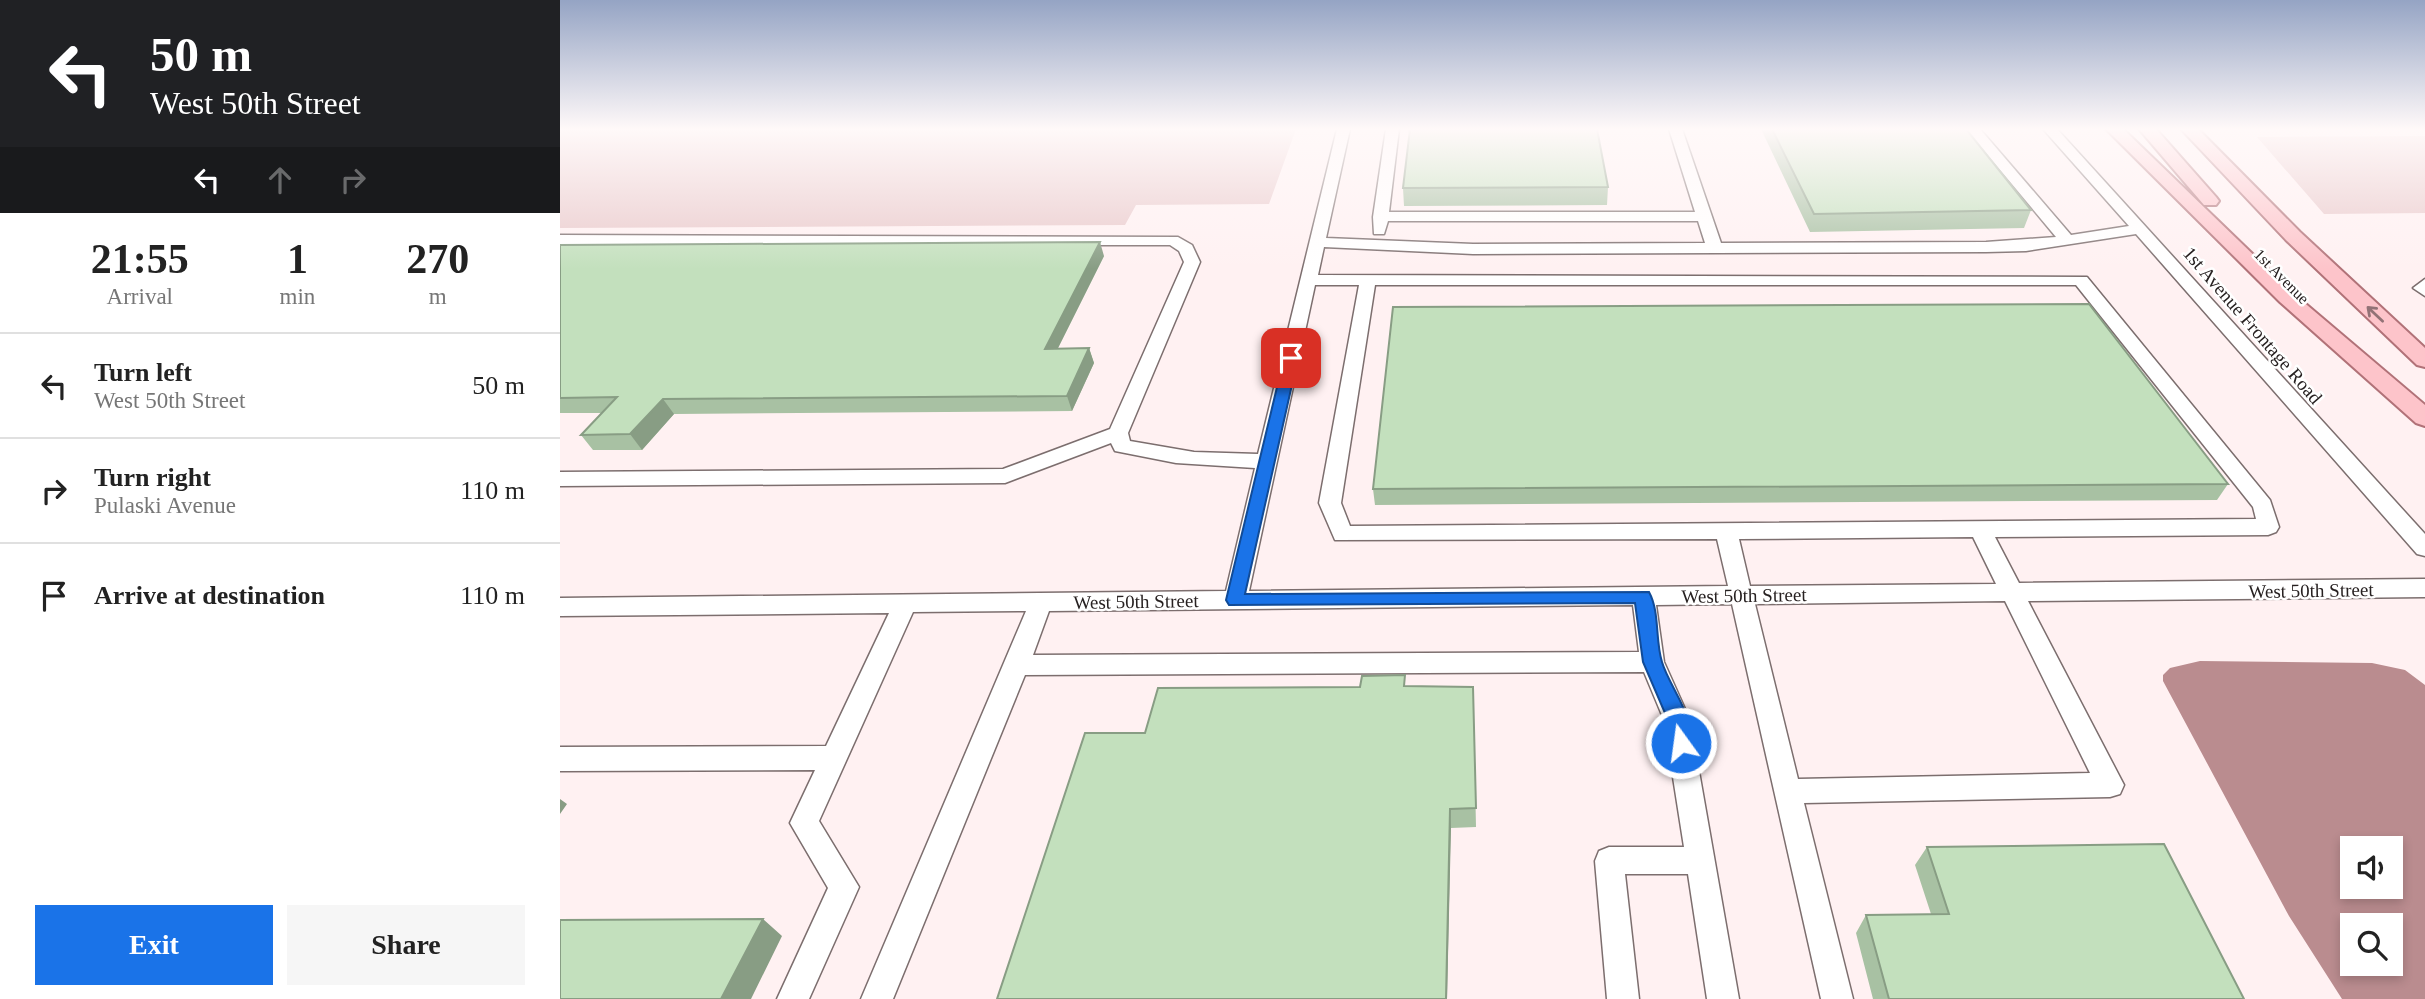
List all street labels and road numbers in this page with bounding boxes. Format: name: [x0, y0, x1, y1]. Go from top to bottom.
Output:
street label: 1st Avenue Frontage Road: [2179, 243, 2327, 408]
street label: 1st Avenue: [2251, 245, 2313, 307]
street label: West 50th Street: [2248, 579, 2374, 602]
street label: West 50th Street: [1681, 584, 1807, 607]
street label: West 50th Street: [1073, 590, 1199, 613]

